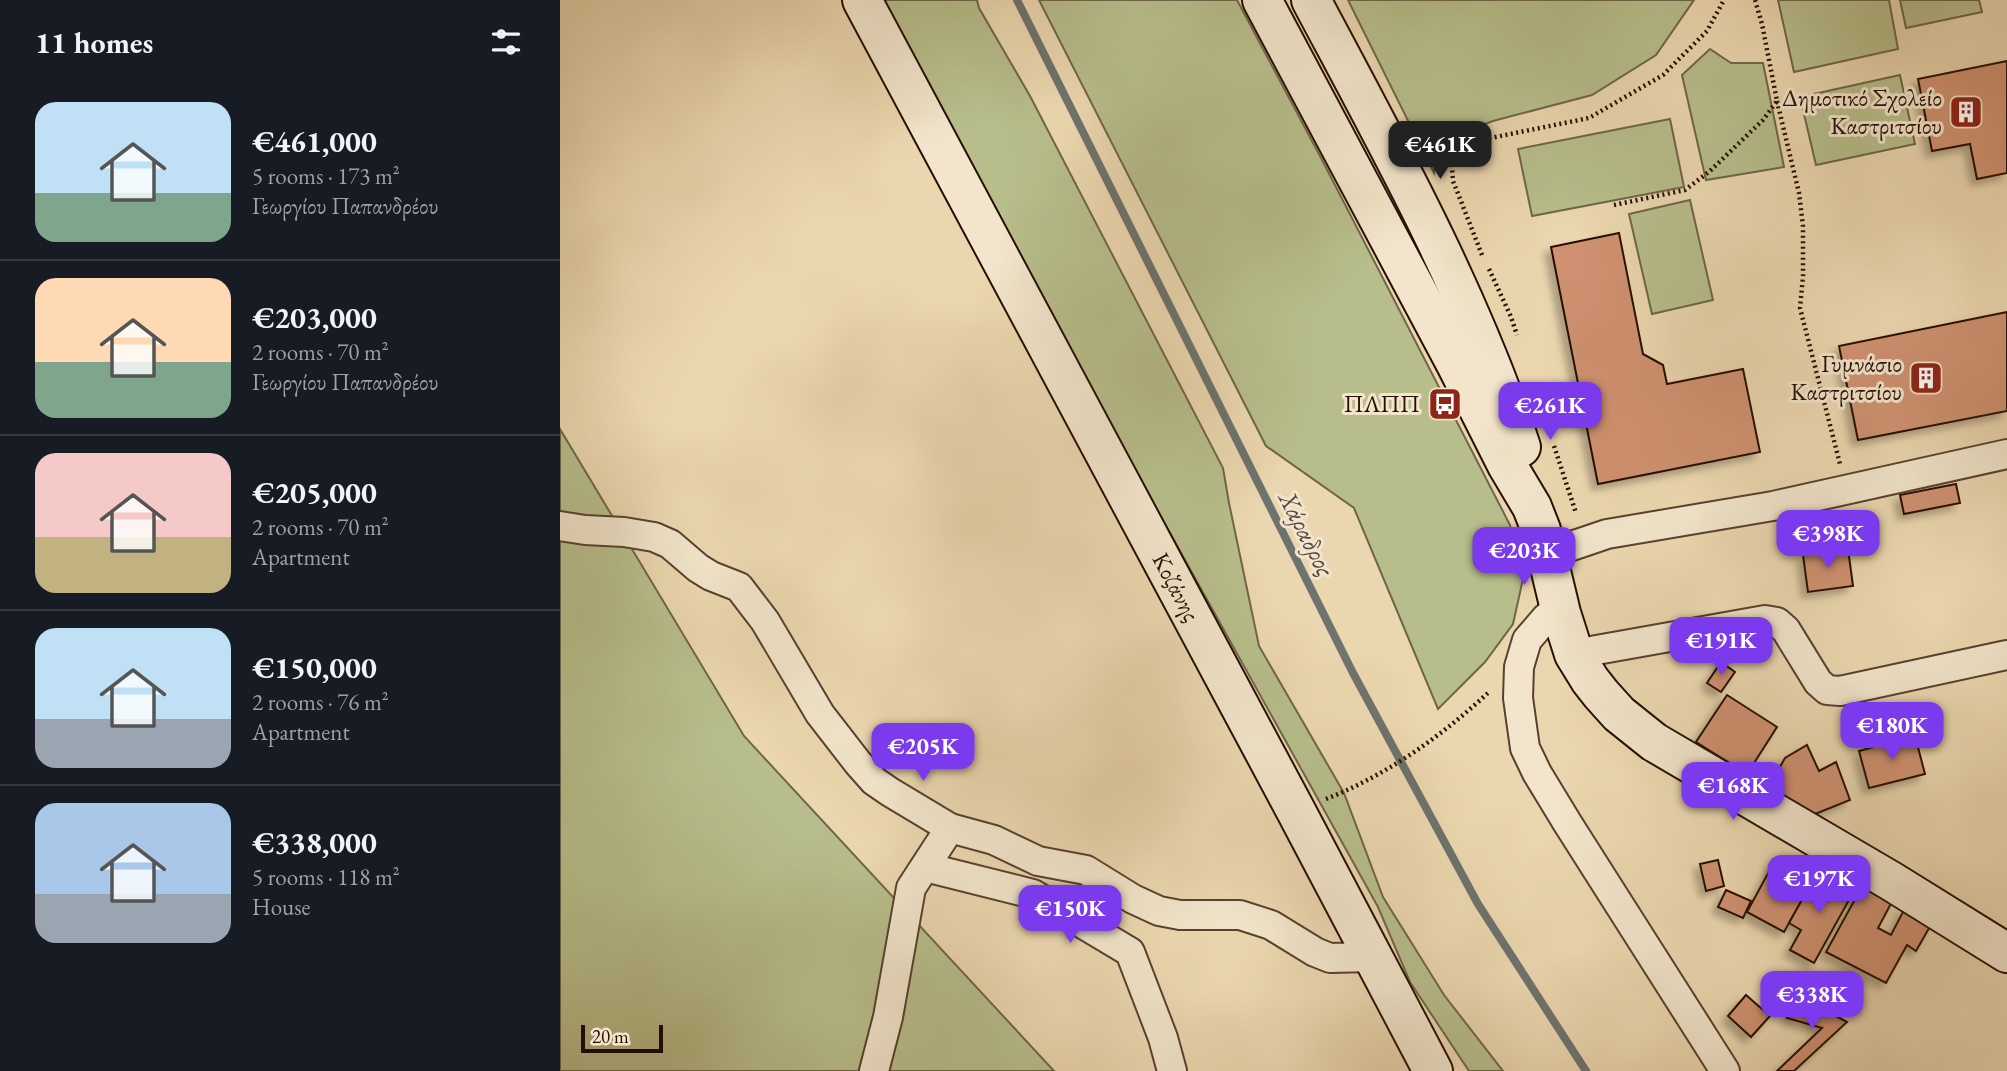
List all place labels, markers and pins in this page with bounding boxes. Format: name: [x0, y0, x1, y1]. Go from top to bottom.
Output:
place label: Δημοτικό Σχολείο Καστριτσίου: [1782, 82, 1942, 141]
building icon: Δημοτικό Σχολείο Καστριτσίου: [1947, 93, 1985, 131]
pin: €461K: [1391, 122, 1489, 181]
place label: Γυμνάσιο Καστριτσίου: [1791, 348, 1902, 407]
building icon: Γυμνάσιο Καστριτσίου: [1907, 359, 1945, 397]
pin: €261K: [1501, 382, 1599, 442]
bus stop icon: ΠΛΠΠ: [1426, 385, 1464, 423]
place label: ΠΛΠΠ: [1344, 388, 1420, 419]
pin: €398K: [1779, 510, 1877, 570]
pin: €203K: [1475, 528, 1573, 587]
pin: €191K: [1672, 618, 1770, 677]
pin: €180K: [1843, 702, 1941, 762]
pin: €205K: [874, 724, 972, 783]
pin: €168K: [1684, 762, 1782, 822]
pin: €197K: [1770, 856, 1868, 915]
pin: €150K: [1021, 886, 1119, 945]
pin: €338K: [1763, 972, 1861, 1031]

